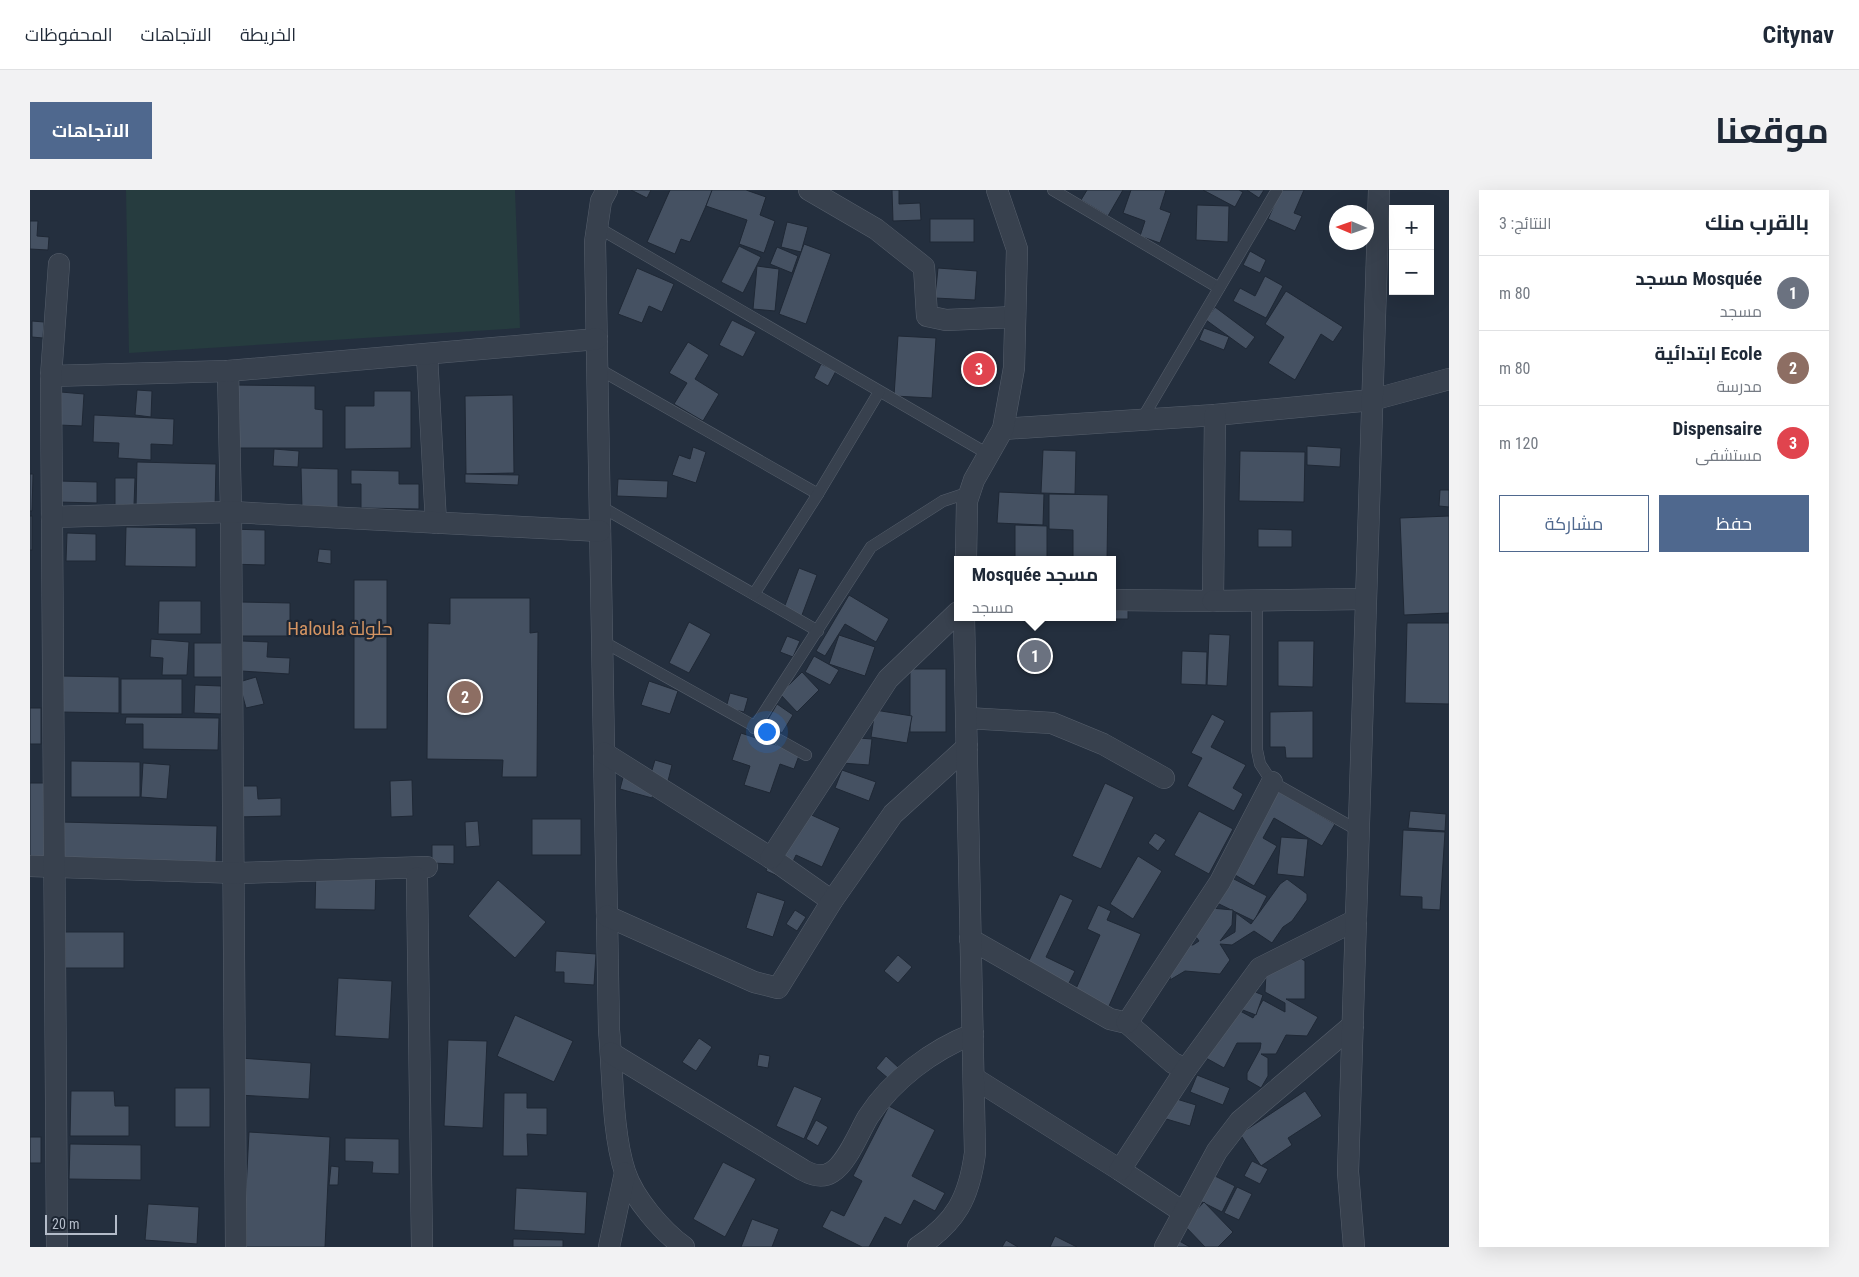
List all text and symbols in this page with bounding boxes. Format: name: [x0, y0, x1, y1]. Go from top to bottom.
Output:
text: Citynav: [1763, 21, 1834, 49]
text: المحفوظات: [25, 24, 113, 45]
text: الاتجاهات: [141, 24, 212, 45]
text: الخريطة: [240, 24, 296, 45]
button: الاتجاهات: [30, 102, 152, 159]
text: موقعنا: [1715, 111, 1829, 152]
north arrow: [1329, 205, 1374, 250]
map controls: [1389, 205, 1434, 295]
button: +: [1389, 205, 1434, 250]
text: بالقرب منك: [1705, 211, 1809, 235]
text: النتائج: 3: [1499, 214, 1551, 233]
button: −: [1389, 250, 1434, 295]
text: Mosquée مسجد: [1635, 267, 1762, 290]
text: 80 m: [1499, 284, 1531, 303]
text: 1: [1789, 284, 1797, 303]
text: مسجد: [1720, 302, 1762, 321]
text: Ecole ابتدائية: [1655, 342, 1762, 365]
pin: 3: [963, 350, 995, 388]
text: 80 m: [1499, 359, 1531, 378]
text: 2: [1789, 359, 1797, 378]
text: مدرسة: [1716, 377, 1762, 396]
text: Dispensaire: [1672, 417, 1762, 440]
text: 120 m: [1499, 434, 1538, 453]
text: 3: [1789, 434, 1797, 453]
text: مستشفى: [1695, 446, 1762, 465]
button: مشاركة: [1499, 495, 1649, 552]
button: حفظ: [1659, 495, 1809, 552]
popup: [954, 556, 1116, 621]
text: Mosquée مسجد: [972, 563, 1098, 586]
text: مسجد: [972, 598, 1014, 617]
district label: Haloula حلولة: [287, 617, 393, 640]
pin: 1: [1019, 637, 1051, 675]
pin: 2: [449, 678, 481, 716]
your location: [754, 719, 780, 745]
scale bar: [45, 1212, 118, 1235]
text: 20 m: [52, 1216, 80, 1232]

